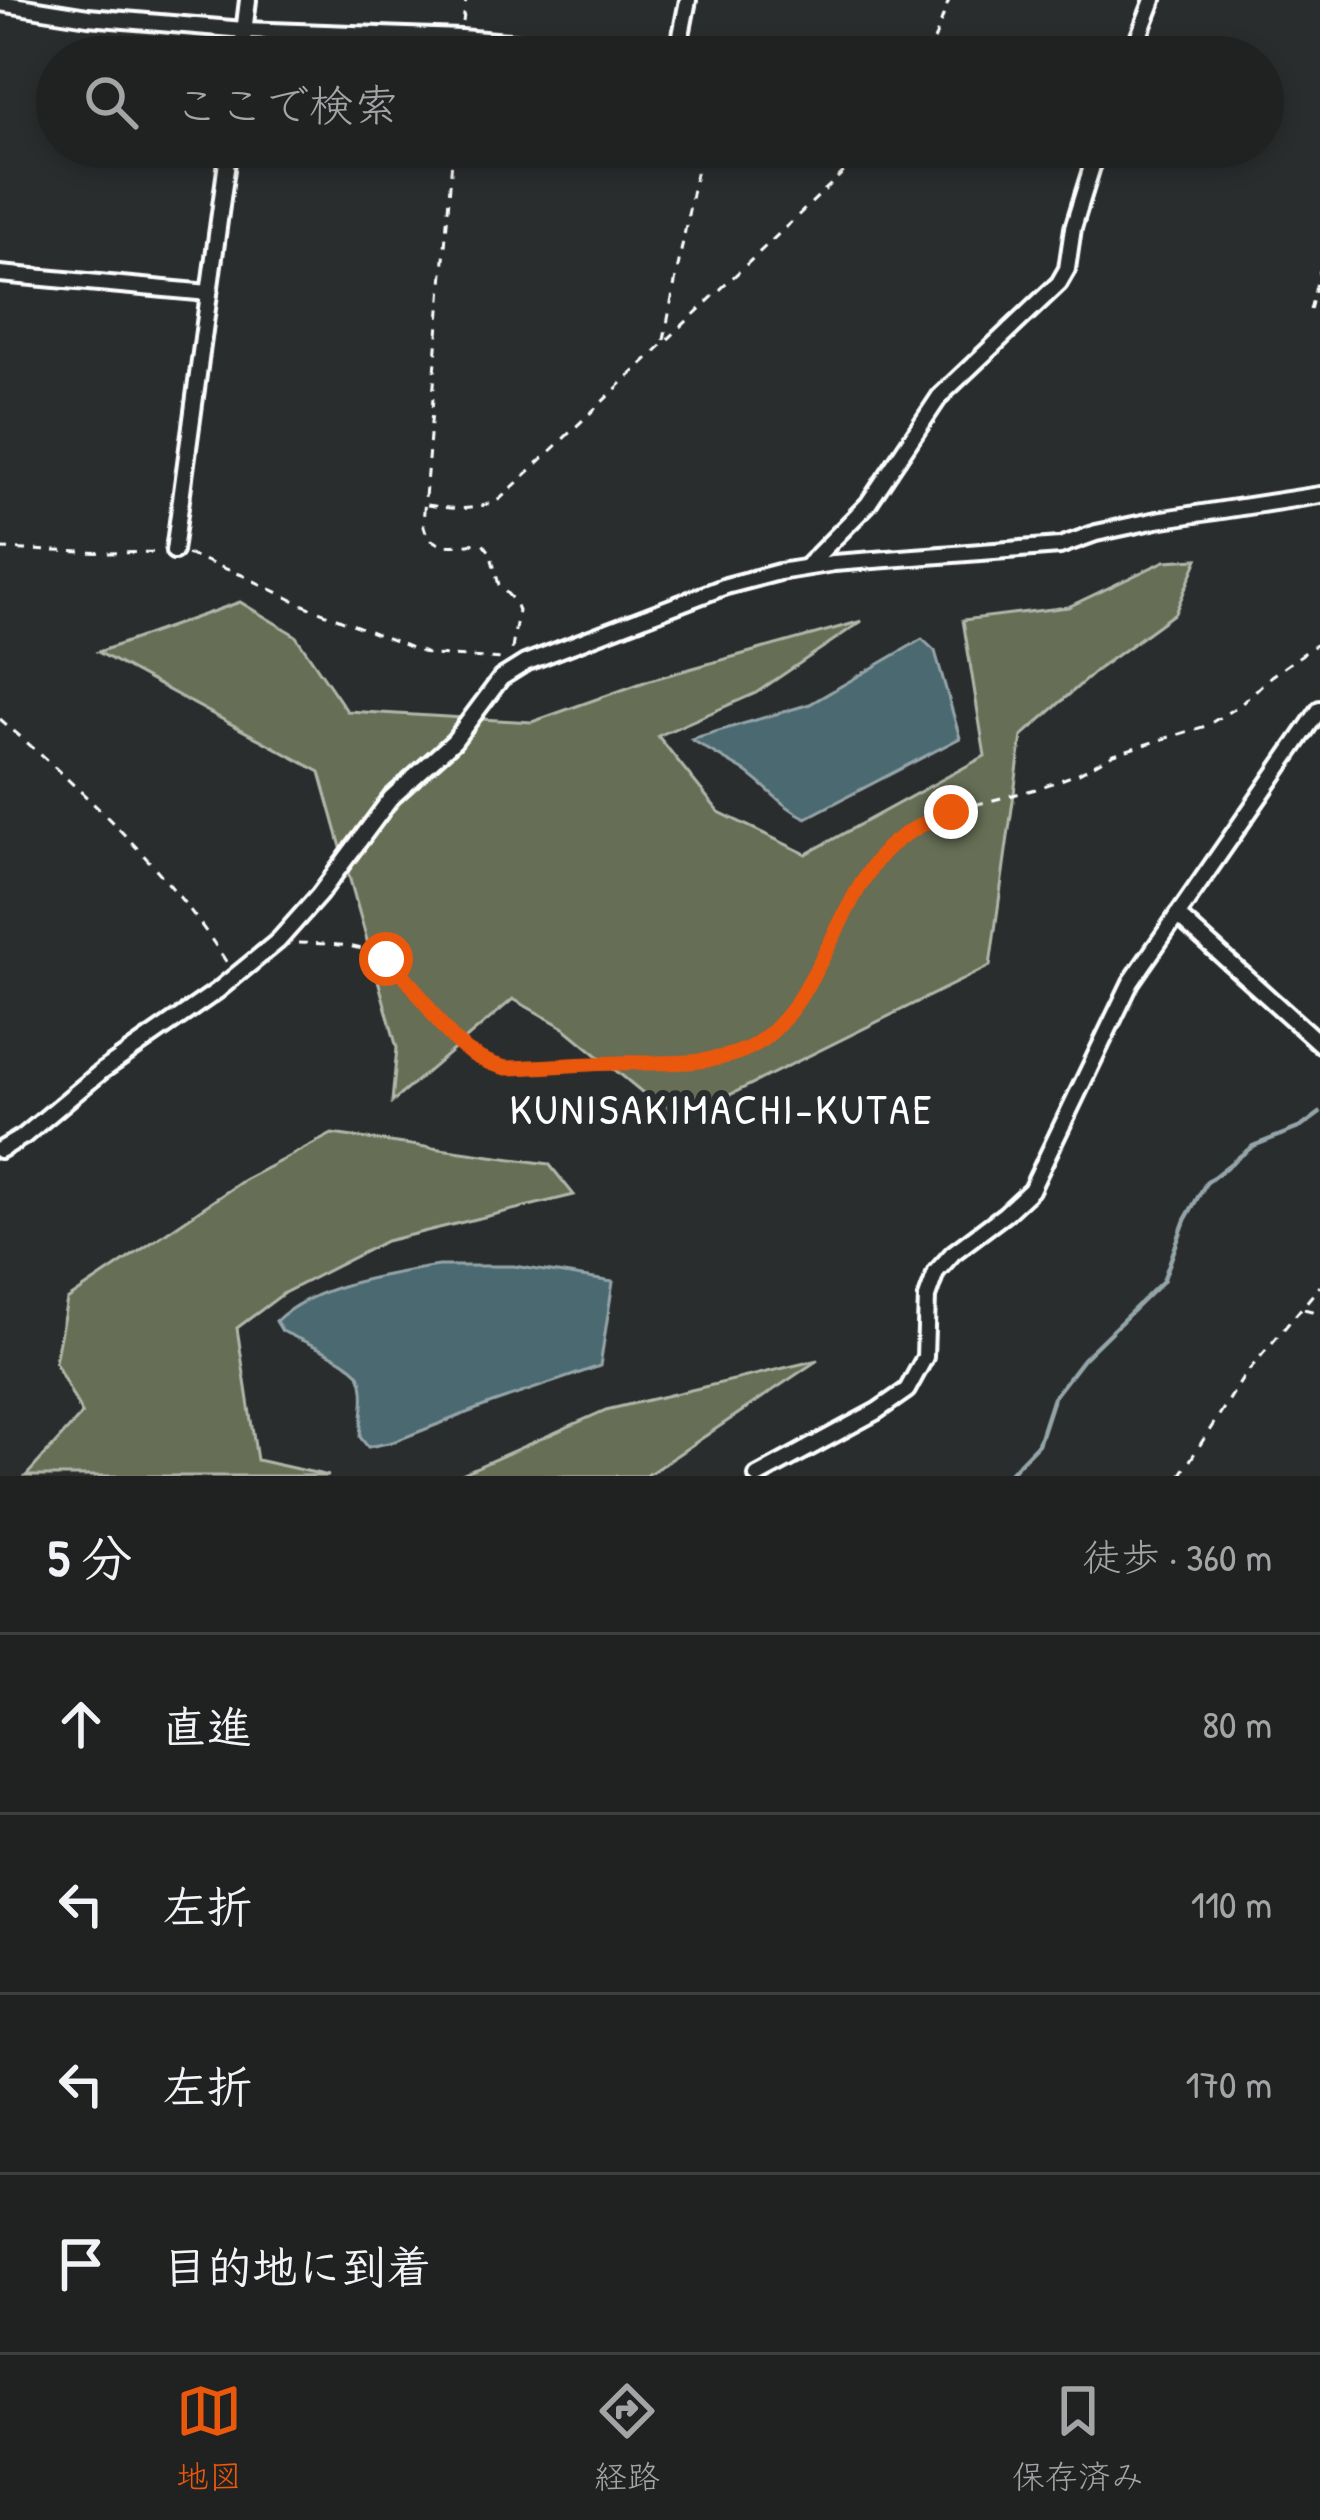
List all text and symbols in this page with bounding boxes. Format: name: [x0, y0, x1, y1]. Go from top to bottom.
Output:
search box: [36, 36, 1284, 168]
icon: search: [78, 69, 144, 135]
text: ここで検索: [174, 74, 399, 135]
route end: [924, 785, 978, 839]
route start: [359, 932, 413, 986]
district label: KUNISAKIMACHI-KUTAE: [510, 1080, 934, 1137]
text: 5 分: [48, 1523, 132, 1592]
text: 徒歩 · 360 m: [1082, 1530, 1272, 1583]
icon: ahead: [48, 1691, 114, 1757]
text: 直進: [162, 1696, 252, 1757]
text: 80 m: [1202, 1697, 1272, 1750]
icon: left: [48, 1871, 114, 1937]
text: 左折: [162, 1876, 252, 1937]
text: 110 m: [1191, 1877, 1272, 1930]
icon: left: [48, 2051, 114, 2117]
text: 左折: [162, 2056, 252, 2117]
text: 170 m: [1186, 2057, 1272, 2110]
icon: arrive: [48, 2231, 114, 2297]
text: 目的地に到着: [162, 2236, 432, 2297]
tab: 地図: [176, 2378, 242, 2498]
tab: 経路: [594, 2378, 660, 2498]
tab: 保存済み: [1012, 2378, 1144, 2498]

